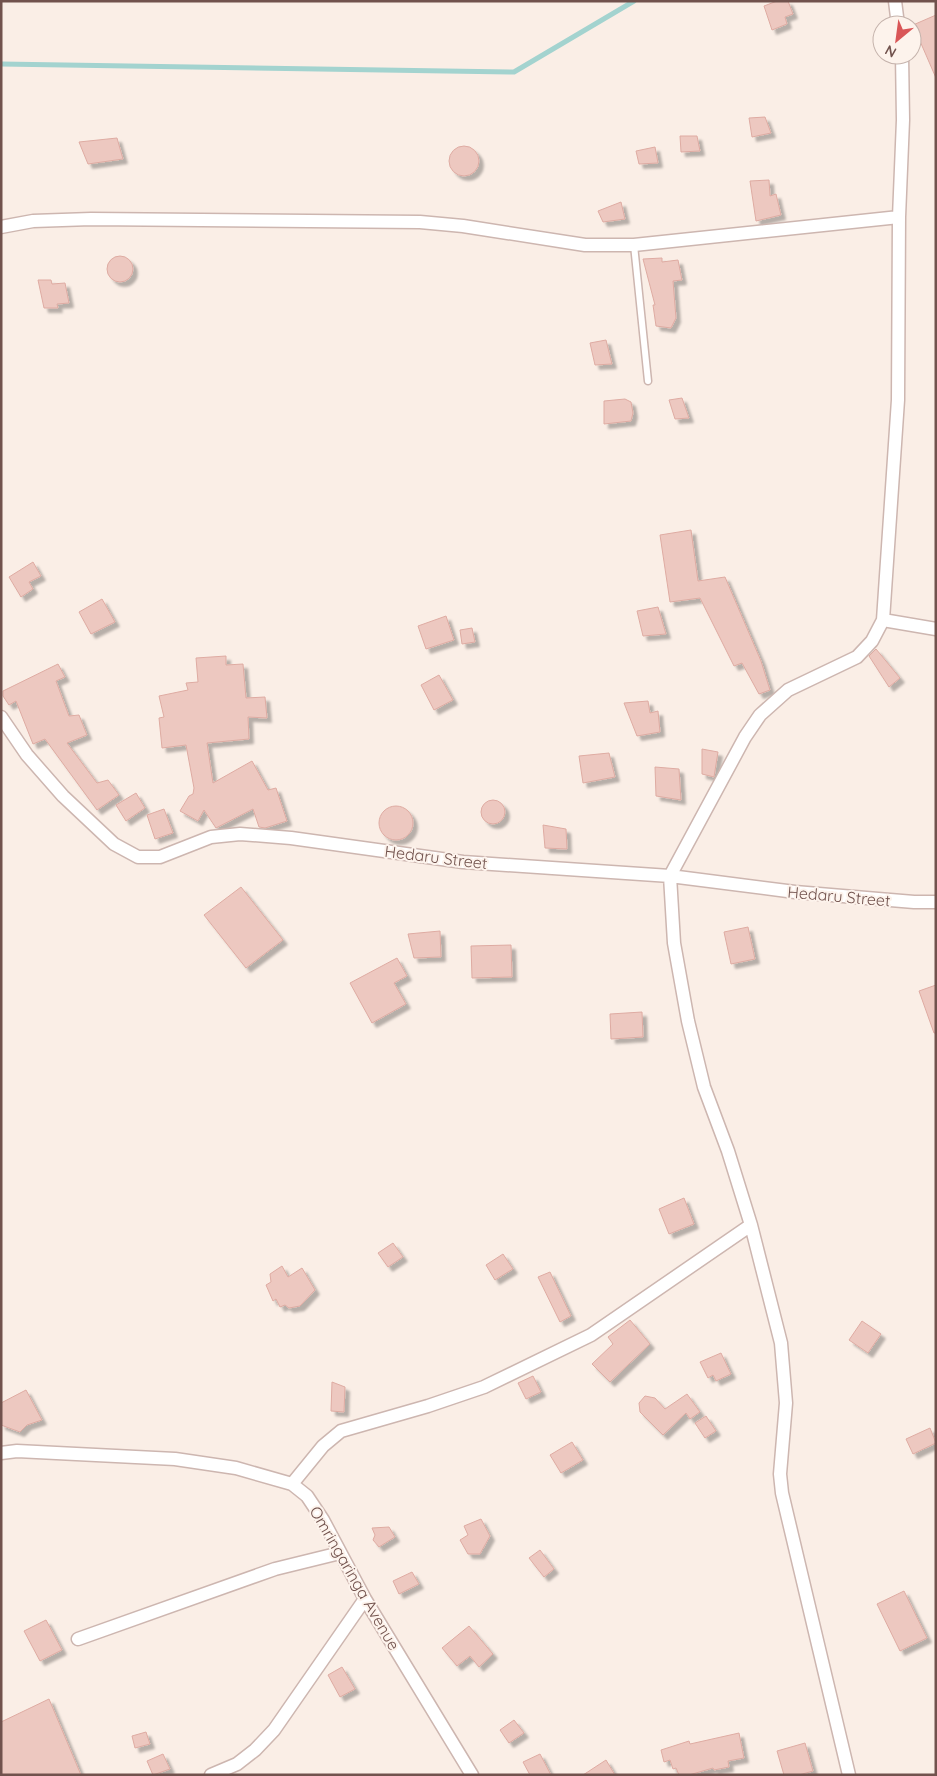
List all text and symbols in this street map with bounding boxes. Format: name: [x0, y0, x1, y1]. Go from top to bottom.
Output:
north arrow: [872, 15, 922, 65]
text: N: [882, 41, 900, 62]
street label: Hedaru Street: [384, 841, 488, 873]
street label: Hedaru Street: [787, 882, 891, 910]
street label: Omringaringa Avenue: [306, 1503, 404, 1653]

